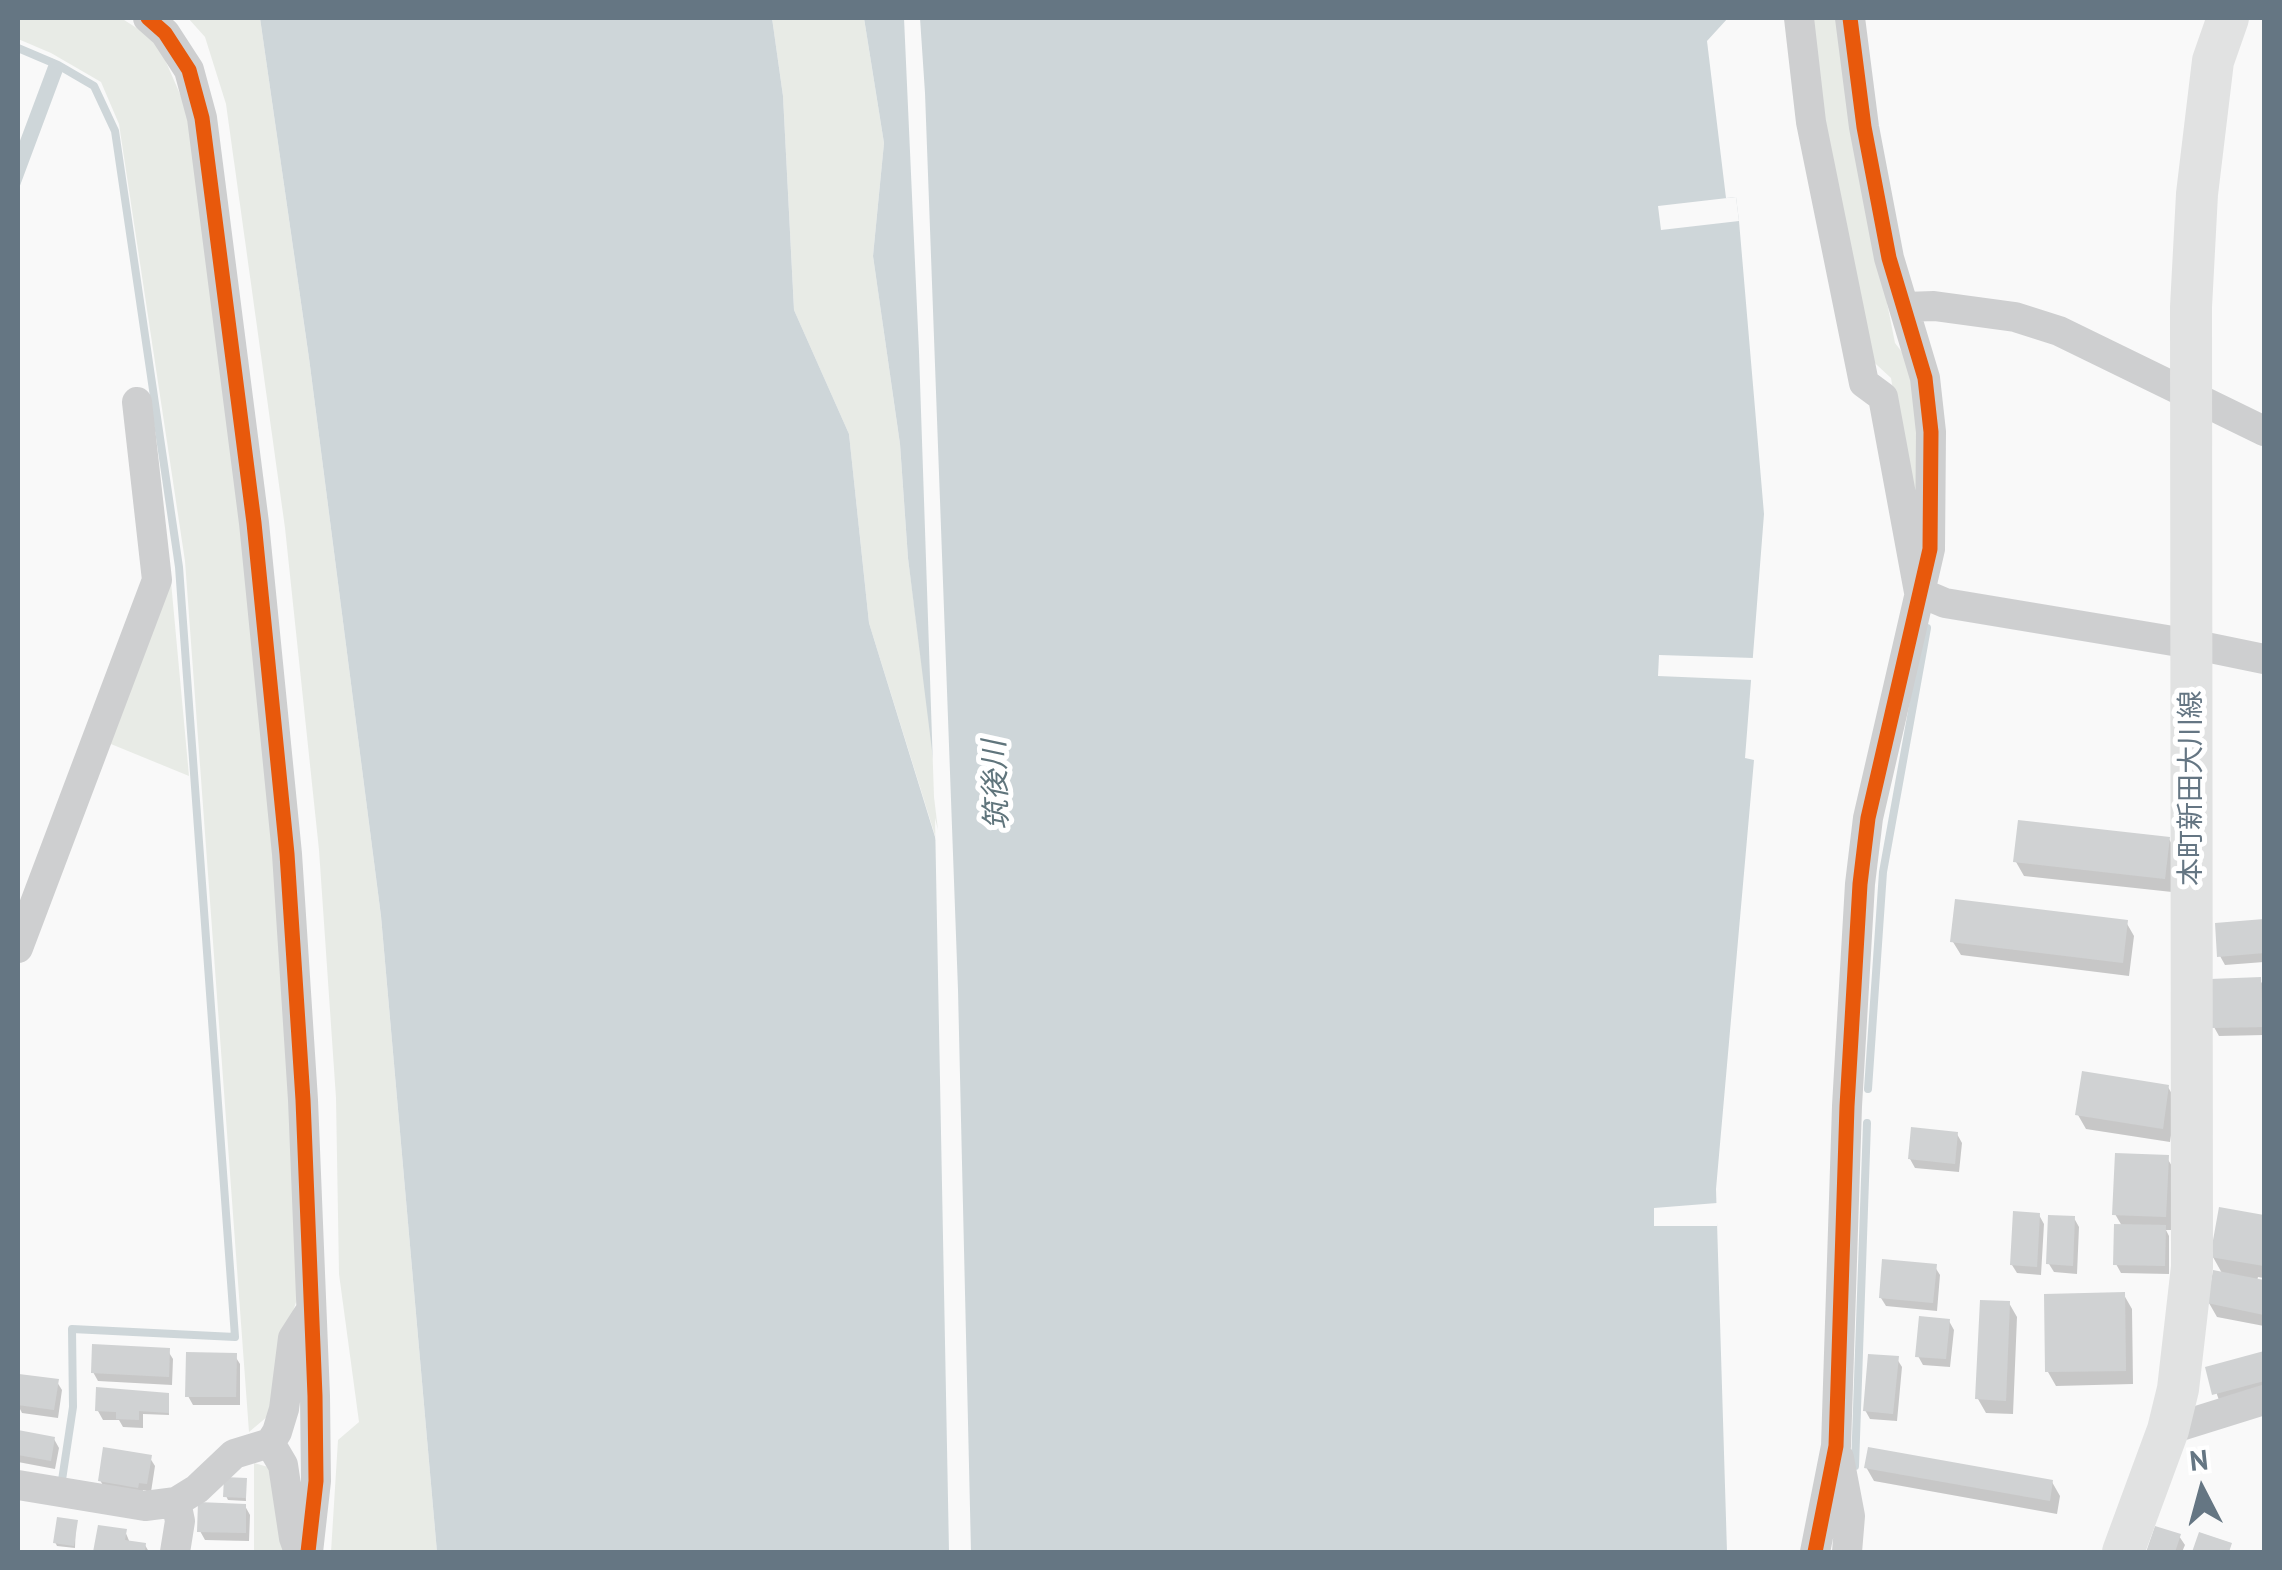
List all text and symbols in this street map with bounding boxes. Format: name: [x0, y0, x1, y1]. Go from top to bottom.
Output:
street label: 本町新田大川線: [2175, 690, 2209, 886]
water label: 筑後川: [977, 739, 1017, 831]
north arrow: [2152, 1440, 2252, 1540]
text: N: [2188, 1440, 2210, 1479]

